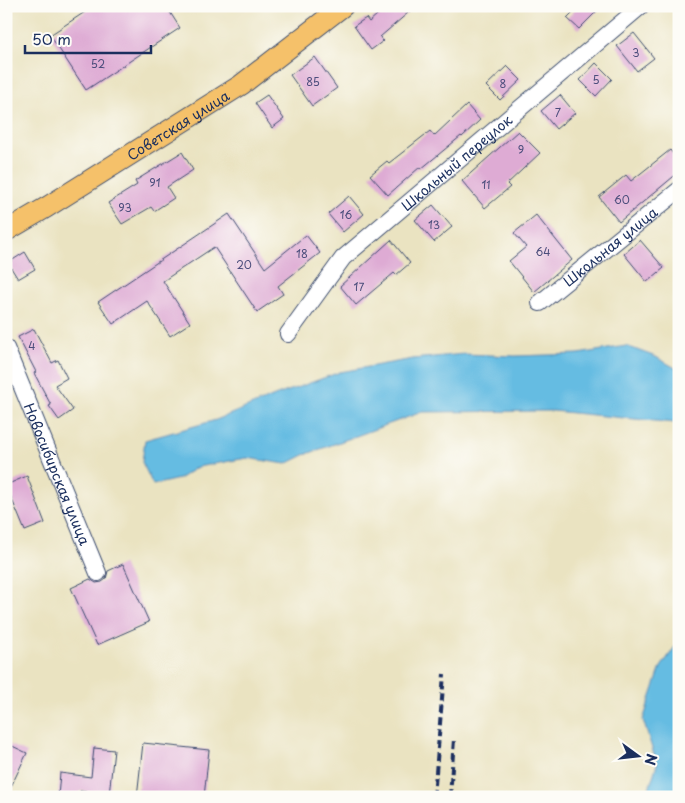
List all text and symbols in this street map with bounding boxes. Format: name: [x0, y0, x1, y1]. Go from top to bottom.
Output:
scale bar: [25, 22, 151, 54]
text: 50 m: [32, 27, 71, 50]
house number: 3: [632, 44, 640, 61]
house number: 52: [91, 55, 105, 72]
house number: 5: [592, 71, 600, 88]
house number: 85: [306, 73, 320, 90]
house number: 8: [500, 75, 507, 92]
street label: Советская улица: [122, 84, 233, 165]
house number: 7: [555, 104, 561, 121]
street label: Школьный переулок: [396, 109, 517, 215]
house number: 9: [518, 141, 524, 158]
house number: 91: [149, 174, 161, 191]
house number: 11: [481, 176, 491, 193]
house number: 60: [614, 191, 630, 208]
house number: 93: [118, 199, 132, 216]
street label: Школьная улица: [558, 201, 662, 291]
house number: 16: [340, 206, 353, 223]
house number: 13: [428, 216, 440, 233]
house number: 64: [536, 243, 550, 260]
house number: 18: [296, 245, 308, 262]
house number: 20: [236, 256, 252, 273]
house number: 17: [354, 278, 365, 295]
house number: 4: [28, 337, 36, 354]
street label: Новосибирская улица: [19, 400, 96, 548]
north arrow: [612, 730, 662, 780]
text: N: [639, 751, 663, 768]

